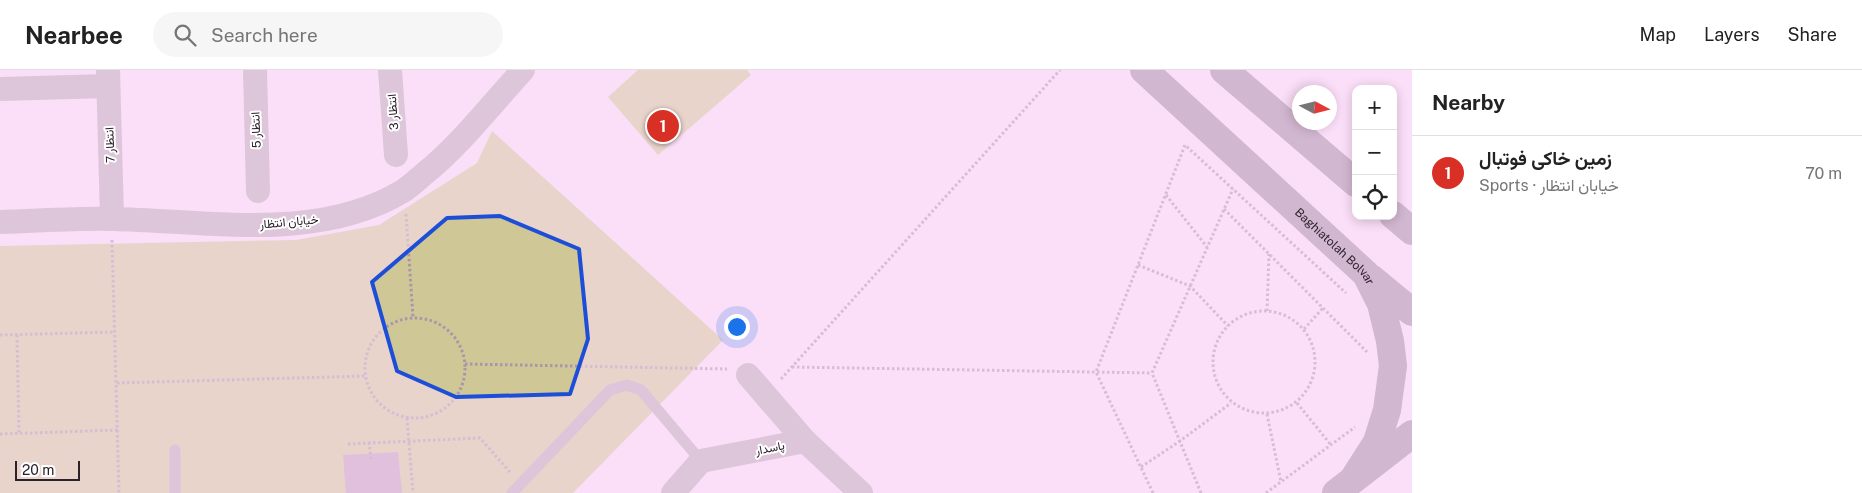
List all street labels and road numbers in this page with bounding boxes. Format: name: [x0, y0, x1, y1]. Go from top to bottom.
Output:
street label: انتظار 3: [385, 93, 402, 131]
street label: انتظار 5: [248, 111, 265, 148]
street label: انتظار 7: [102, 127, 119, 163]
street label: Baghiatolah Bolvar: [1292, 205, 1377, 287]
street label: خیابان انتظار: [258, 212, 319, 233]
street label: پاسدار: [753, 438, 786, 459]

